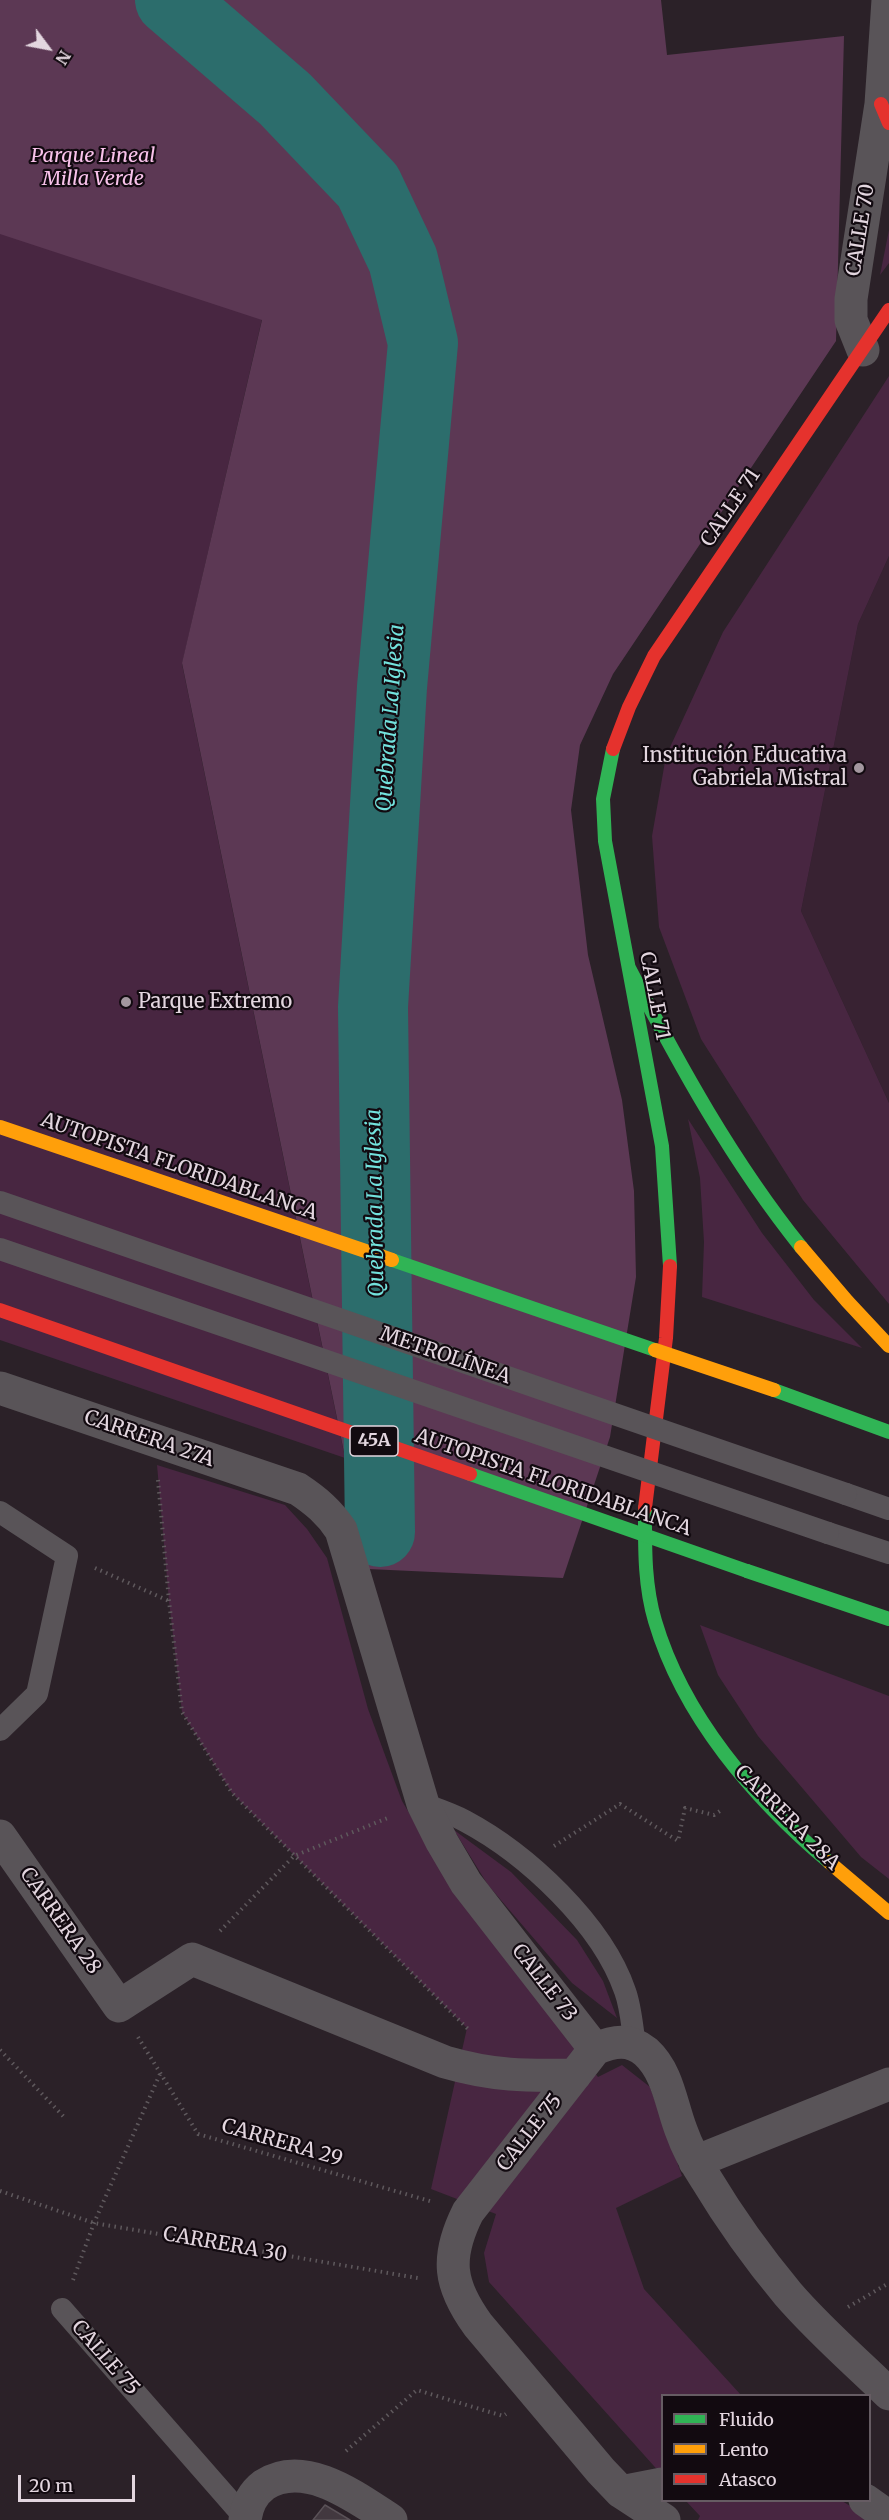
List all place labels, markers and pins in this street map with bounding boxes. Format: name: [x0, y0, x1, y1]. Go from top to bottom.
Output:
place label: Institución Educativa Gabriela Mistral: [642, 744, 847, 791]
marker: Institución Educativa Gabriela Mistral: [852, 761, 866, 775]
place label: Parque Extremo: [138, 990, 292, 1014]
marker: Parque Extremo: [119, 995, 133, 1009]

